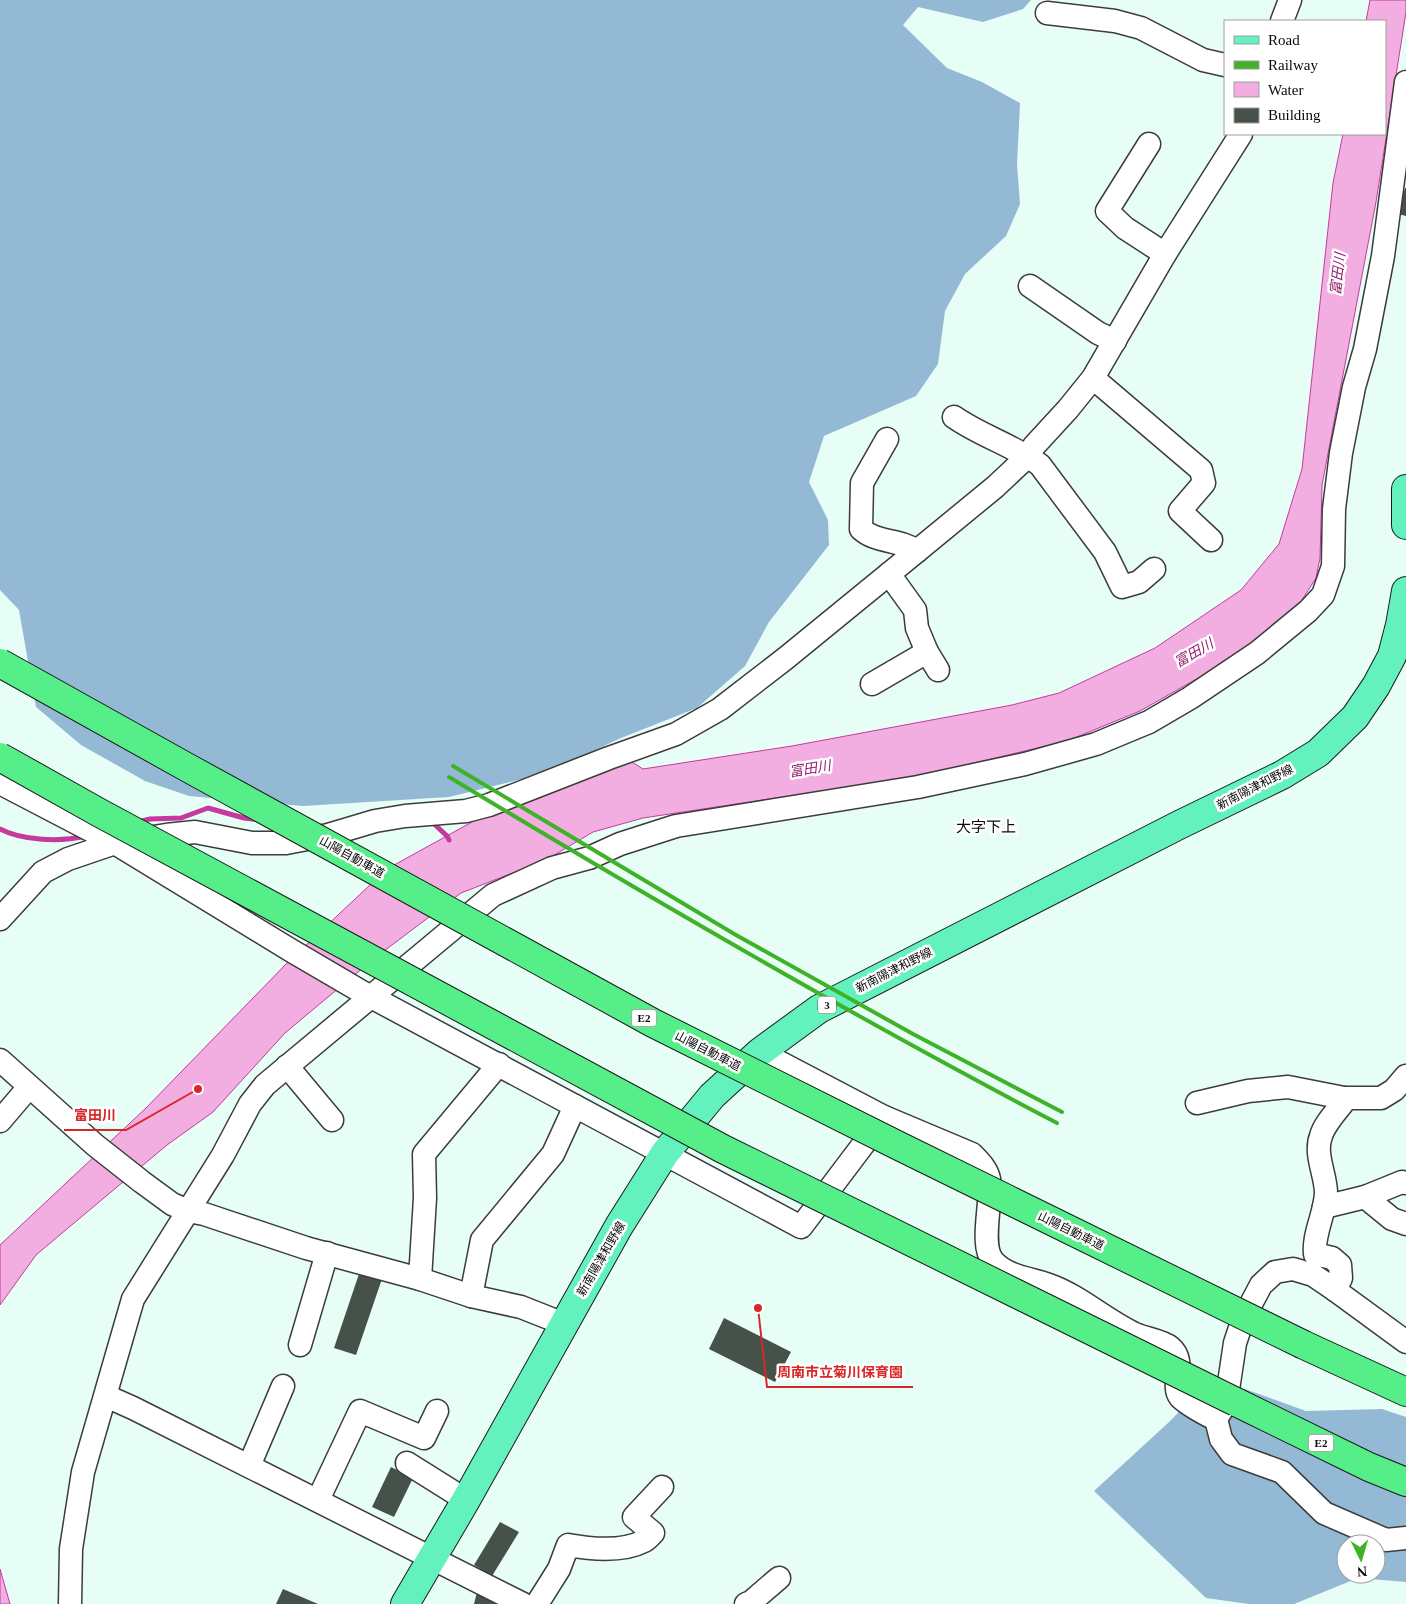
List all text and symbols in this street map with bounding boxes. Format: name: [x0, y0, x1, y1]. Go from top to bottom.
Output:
legend: [1224, 20, 1386, 135]
text: Road: [1268, 32, 1300, 48]
text: Railway: [1268, 57, 1318, 73]
text: Water: [1268, 82, 1303, 98]
text: Building: [1268, 107, 1321, 123]
water label: 富田川: [1328, 250, 1348, 296]
water label: 富田川: [1172, 635, 1218, 670]
water label: 富田川: [788, 758, 834, 780]
street label: 新南陽津和野線: [1214, 762, 1296, 812]
district label: 大字下上: [956, 819, 1016, 835]
street label: 山陽自動車道: [317, 833, 387, 881]
street label: 新南陽津和野線: [853, 945, 935, 995]
road number: 3: [818, 996, 836, 1014]
road number: E2: [632, 1010, 656, 1026]
street label: 山陽自動車道: [673, 1028, 743, 1074]
callout: 富田川: [64, 1101, 126, 1130]
text: 富田川: [74, 1108, 116, 1123]
street label: 山陽自動車道: [1036, 1209, 1106, 1253]
street label: 新南陽津和野線: [574, 1219, 628, 1299]
callout: 周南市立菊川保育園: [767, 1358, 913, 1387]
text: 周南市立菊川保育園: [777, 1365, 903, 1380]
road number: E2: [1308, 1435, 1334, 1452]
north arrow: [1336, 1534, 1386, 1584]
text: N: [1356, 1564, 1368, 1579]

